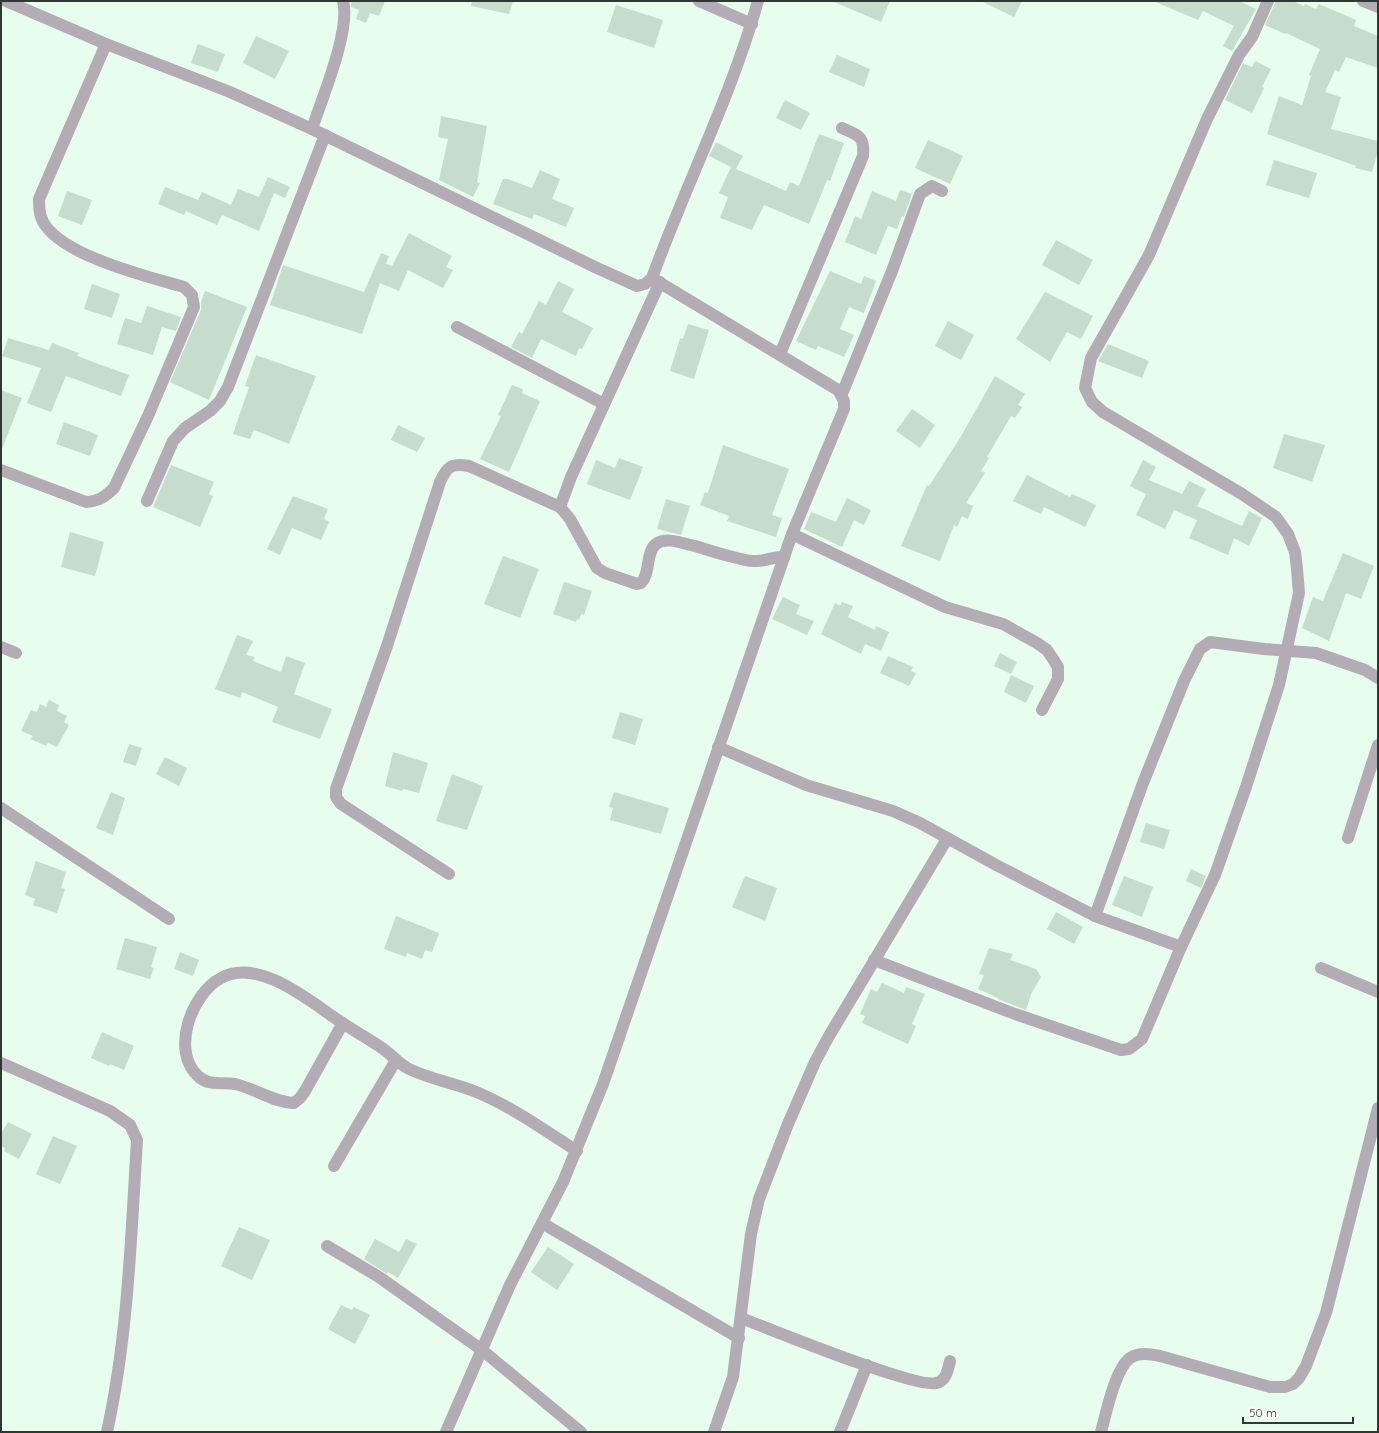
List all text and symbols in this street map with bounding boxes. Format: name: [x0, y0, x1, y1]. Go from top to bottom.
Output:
scale bar: [1243, 1399, 1353, 1425]
text: 50 m: [1249, 1405, 1277, 1420]

